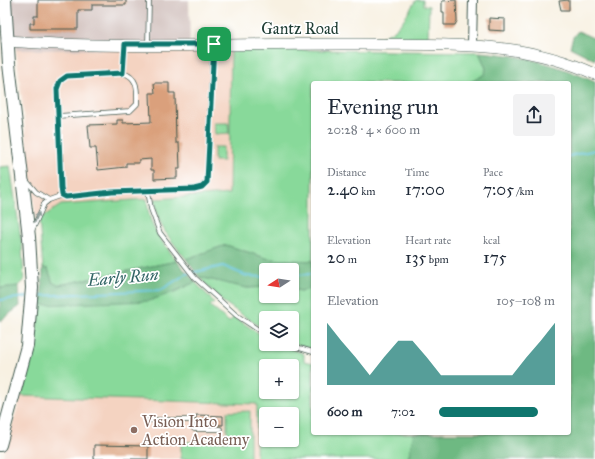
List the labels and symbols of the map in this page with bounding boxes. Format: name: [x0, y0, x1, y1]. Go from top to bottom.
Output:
street label: Gantz Road: [261, 19, 339, 38]
pin: [197, 27, 231, 61]
one-way arrow: [35, 211, 41, 223]
north arrow: [259, 263, 299, 303]
water label: Early Run: [86, 264, 160, 291]
place label: Vision Into Action Academy: [141, 412, 250, 449]
marker: Vision Into Action Academy: [129, 425, 139, 435]

